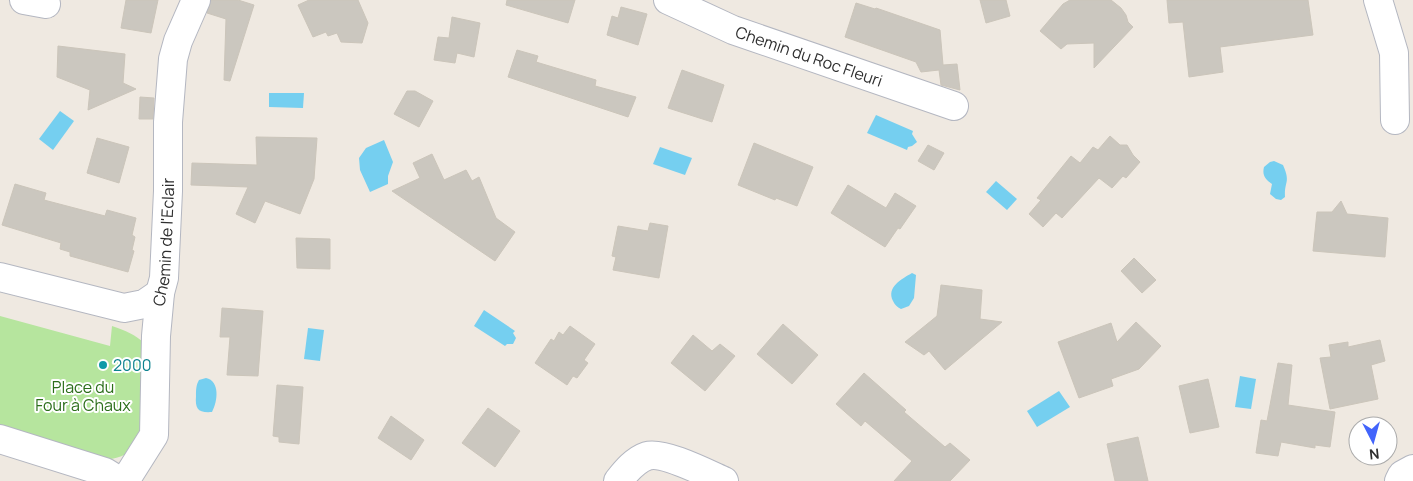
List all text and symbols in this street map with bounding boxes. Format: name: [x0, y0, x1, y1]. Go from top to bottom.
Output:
street label: Chemin du Roc Fleuri: [733, 21, 886, 92]
street label: Chemin de l'Eclair: [148, 178, 179, 307]
place label: 2000: [113, 354, 151, 376]
marker: 2000: [97, 359, 109, 371]
park label: Place du Four à Chaux: [35, 376, 131, 416]
north arrow: [1348, 416, 1398, 466]
text: N: [1368, 444, 1380, 464]

